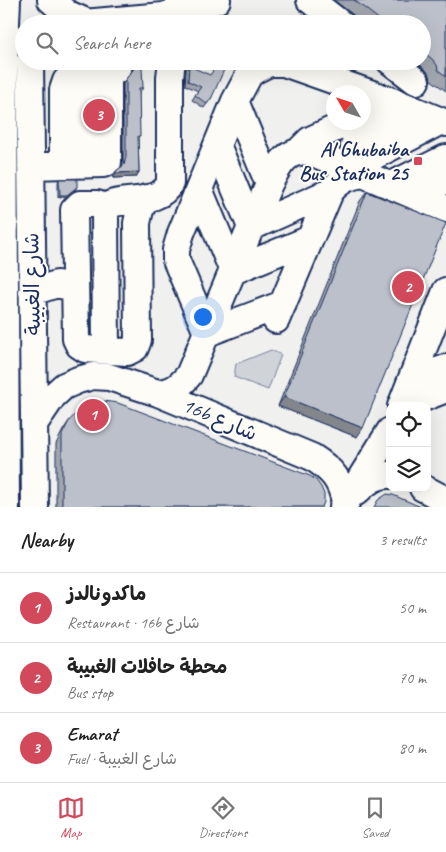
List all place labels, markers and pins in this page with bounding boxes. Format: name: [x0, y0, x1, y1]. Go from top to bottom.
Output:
pin: 3: [83, 96, 115, 134]
place label: Al Ghubaiba Bus Station 25: [299, 136, 410, 186]
marker: Al Ghubaiba Bus Station 25: [412, 155, 424, 167]
pin: 2: [392, 268, 424, 306]
pin: 1: [77, 396, 109, 434]

